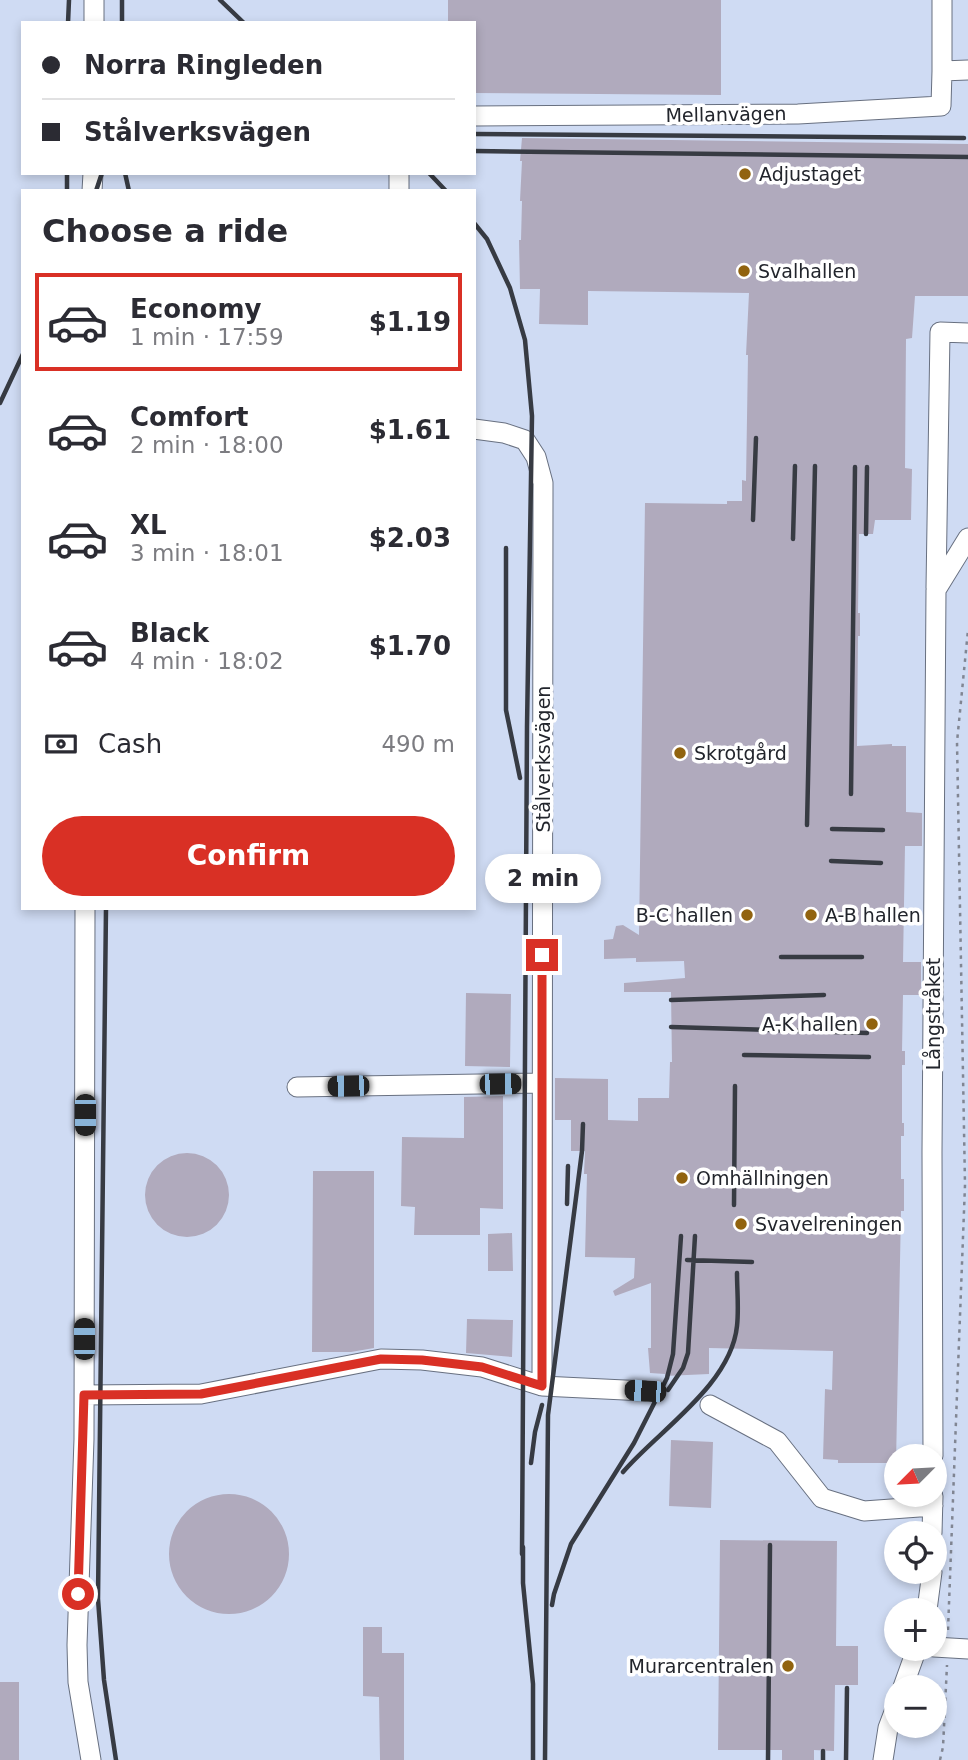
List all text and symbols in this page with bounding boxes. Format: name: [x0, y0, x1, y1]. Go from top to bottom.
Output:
text: Norra Ringleden: [84, 50, 323, 80]
street label: Mellanvägen: [665, 102, 787, 126]
text: Stålverksvägen: [84, 117, 311, 147]
place label: Adjustaget: [759, 163, 861, 185]
marker: Adjustaget: [737, 166, 753, 182]
text: Choose a ride: [42, 212, 288, 250]
place label: Svalhallen: [758, 260, 856, 282]
marker: Svalhallen: [736, 263, 752, 279]
icon: car: [46, 291, 109, 354]
text: Economy: [130, 294, 261, 324]
text: $1.19: [369, 307, 451, 337]
text: 1 min · 17:59: [130, 324, 284, 350]
icon: car: [46, 399, 109, 462]
text: Comfort: [130, 402, 248, 432]
text: $1.61: [369, 415, 451, 445]
text: 2 min · 18:00: [130, 432, 284, 458]
icon: car: [46, 507, 109, 570]
text: XL: [130, 510, 167, 540]
text: $2.03: [369, 523, 451, 553]
text: 3 min · 18:01: [130, 540, 284, 566]
icon: car: [46, 615, 109, 678]
text: Black: [130, 618, 209, 648]
text: $1.70: [369, 631, 451, 661]
text: 4 min · 18:02: [130, 648, 284, 674]
street label: Stålverksvägen: [532, 686, 554, 832]
icon: cash: [42, 725, 80, 763]
text: Cash: [98, 729, 162, 759]
text: 490 m: [381, 731, 455, 757]
place label: Skrotgård: [694, 742, 787, 764]
marker: Skrotgård: [672, 745, 688, 761]
button: Confirm: [42, 816, 455, 896]
callout: 2 min: [484, 853, 600, 902]
text: 2 min: [507, 865, 579, 891]
place label: B-C hallen: [636, 904, 733, 926]
place label: A-B hallen: [825, 904, 921, 926]
marker: B-C hallen: [739, 907, 755, 923]
marker: A-B hallen: [803, 907, 819, 923]
route end: [526, 939, 558, 971]
street label: Långstråket: [922, 958, 944, 1070]
place label: A-K hallen: [762, 1013, 858, 1035]
marker: A-K hallen: [864, 1016, 880, 1032]
car: [479, 1073, 522, 1095]
car: [327, 1075, 370, 1097]
car: [75, 1094, 96, 1136]
place label: Omhällningen: [696, 1167, 829, 1189]
marker: Omhällningen: [674, 1170, 690, 1186]
place label: Svavelreningen: [755, 1213, 902, 1235]
marker: Svavelreningen: [733, 1216, 749, 1232]
car: [74, 1318, 95, 1360]
car: [624, 1379, 667, 1403]
north arrow: [884, 1444, 947, 1507]
map controls: [884, 1444, 947, 1738]
button: locate: [884, 1521, 947, 1584]
route start: [62, 1578, 94, 1610]
button: +: [884, 1598, 947, 1661]
place label: Murarcentralen: [629, 1655, 774, 1677]
marker: Murarcentralen: [780, 1658, 796, 1674]
button: −: [884, 1675, 947, 1738]

